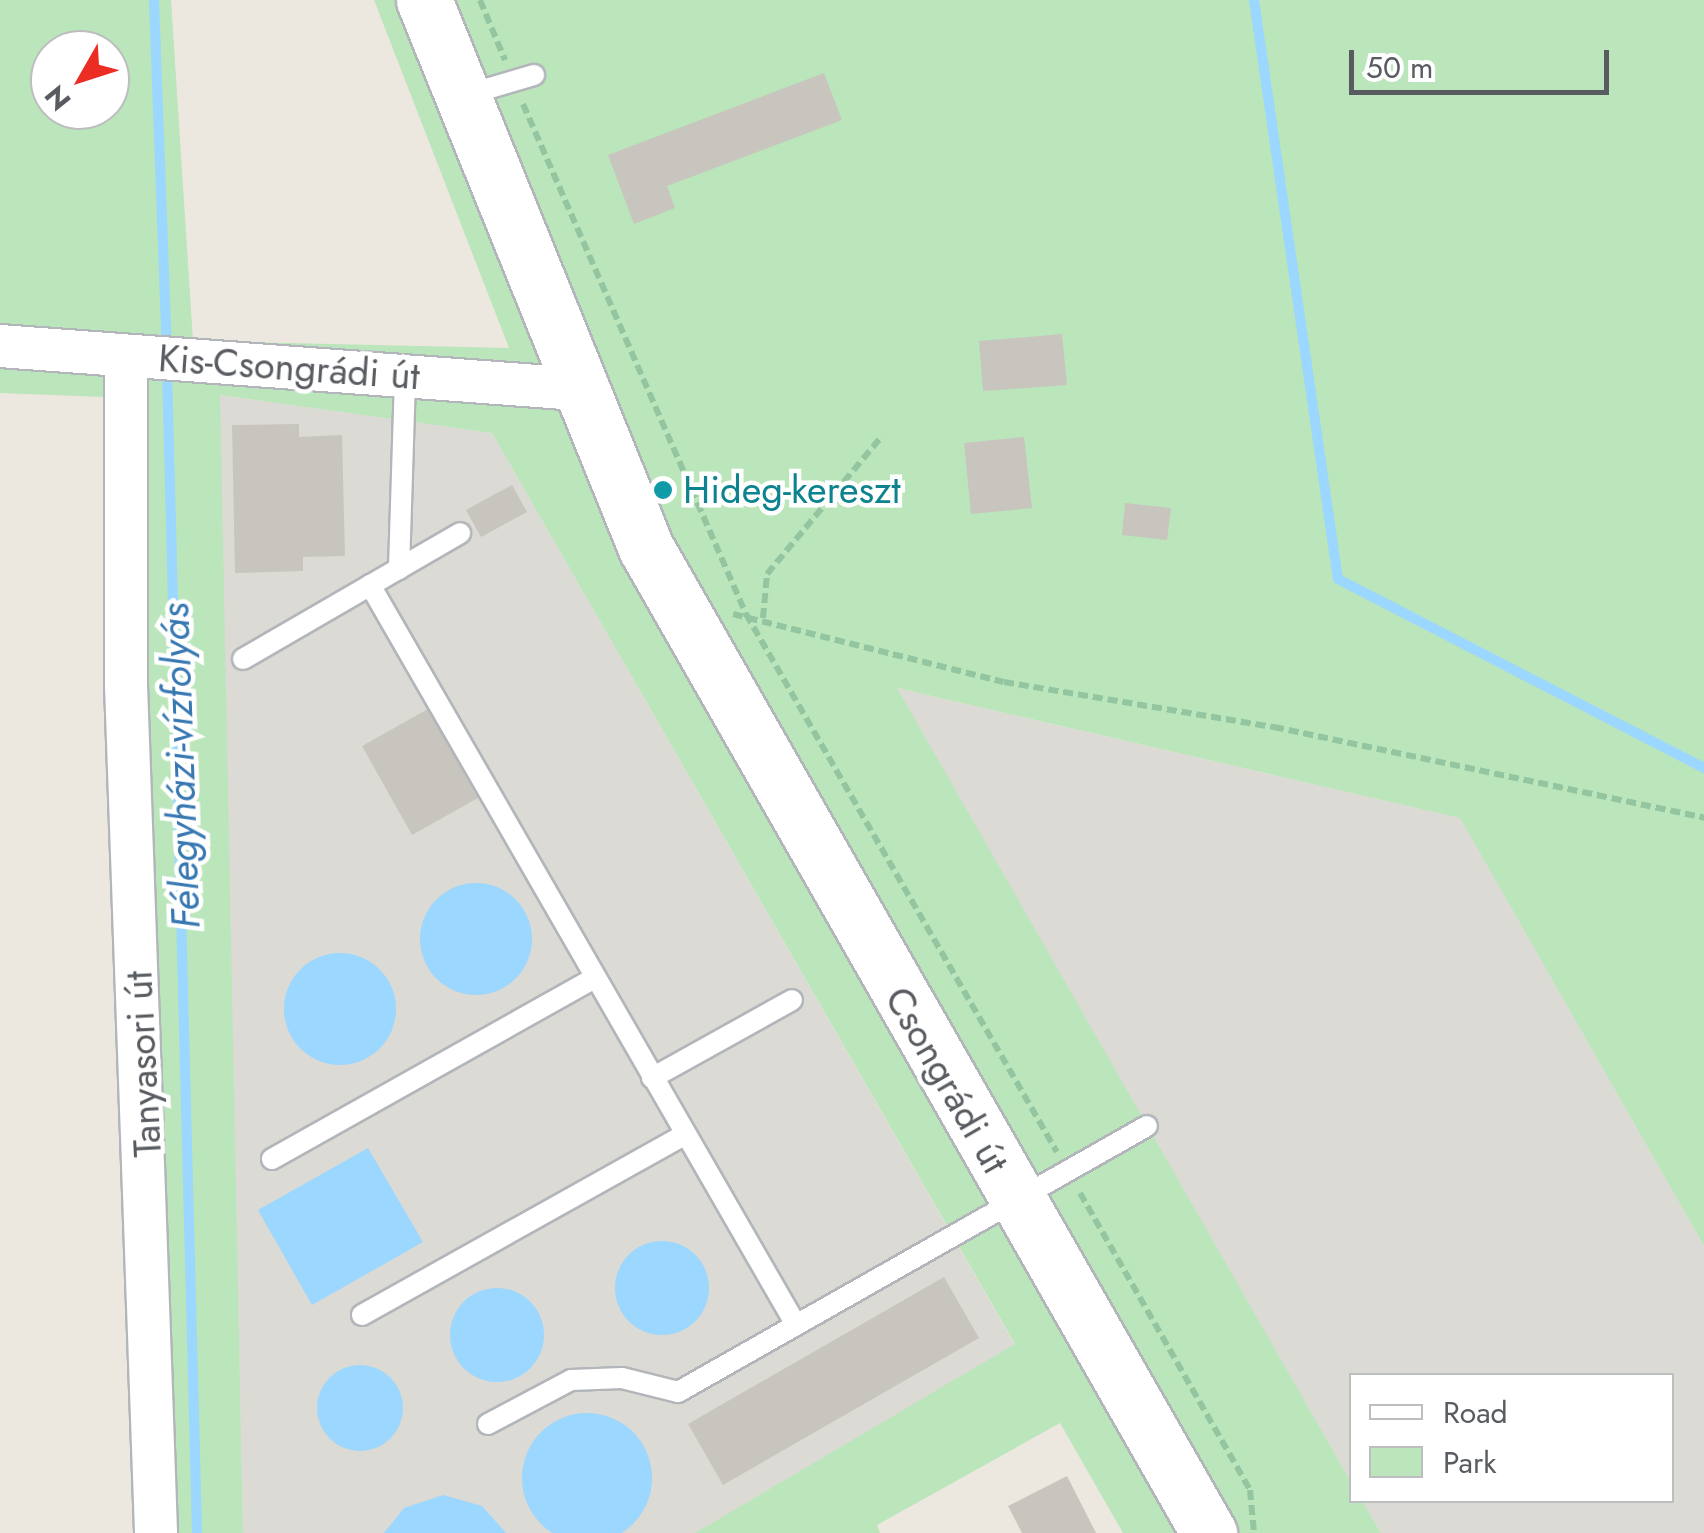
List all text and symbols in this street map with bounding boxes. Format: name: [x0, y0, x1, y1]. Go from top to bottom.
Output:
north arrow: [30, 30, 130, 130]
scale bar: [1354, 30, 1614, 92]
text: 50 m: [1366, 46, 1433, 89]
text: N: [35, 76, 81, 119]
street label: Kis-Csongrádi út: [157, 335, 421, 399]
place label: Hideg-kereszt: [683, 467, 901, 513]
marker: Hideg-kereszt: [652, 479, 674, 501]
water label: Félegyházi-vízfolyás: [150, 602, 210, 930]
street label: Tanyasori út: [115, 970, 171, 1158]
street label: Csongrádi út: [875, 979, 1019, 1181]
legend: [1349, 1373, 1674, 1503]
text: Road: [1443, 1391, 1508, 1434]
text: Park: [1443, 1441, 1496, 1484]

